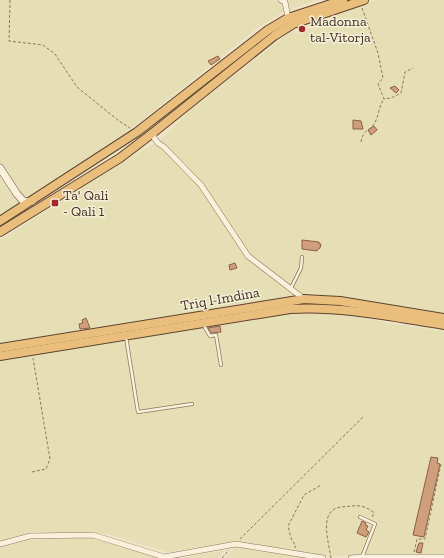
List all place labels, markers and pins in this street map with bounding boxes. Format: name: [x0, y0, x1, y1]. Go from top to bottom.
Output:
place label: Madonna tal-Vitorja: [310, 13, 371, 46]
marker: Madonna tal-Vitorja: [297, 24, 307, 34]
place label: Ta' Qali - Qali 1: [63, 187, 108, 220]
marker: Ta' Qali - Qali 1: [50, 198, 60, 208]

